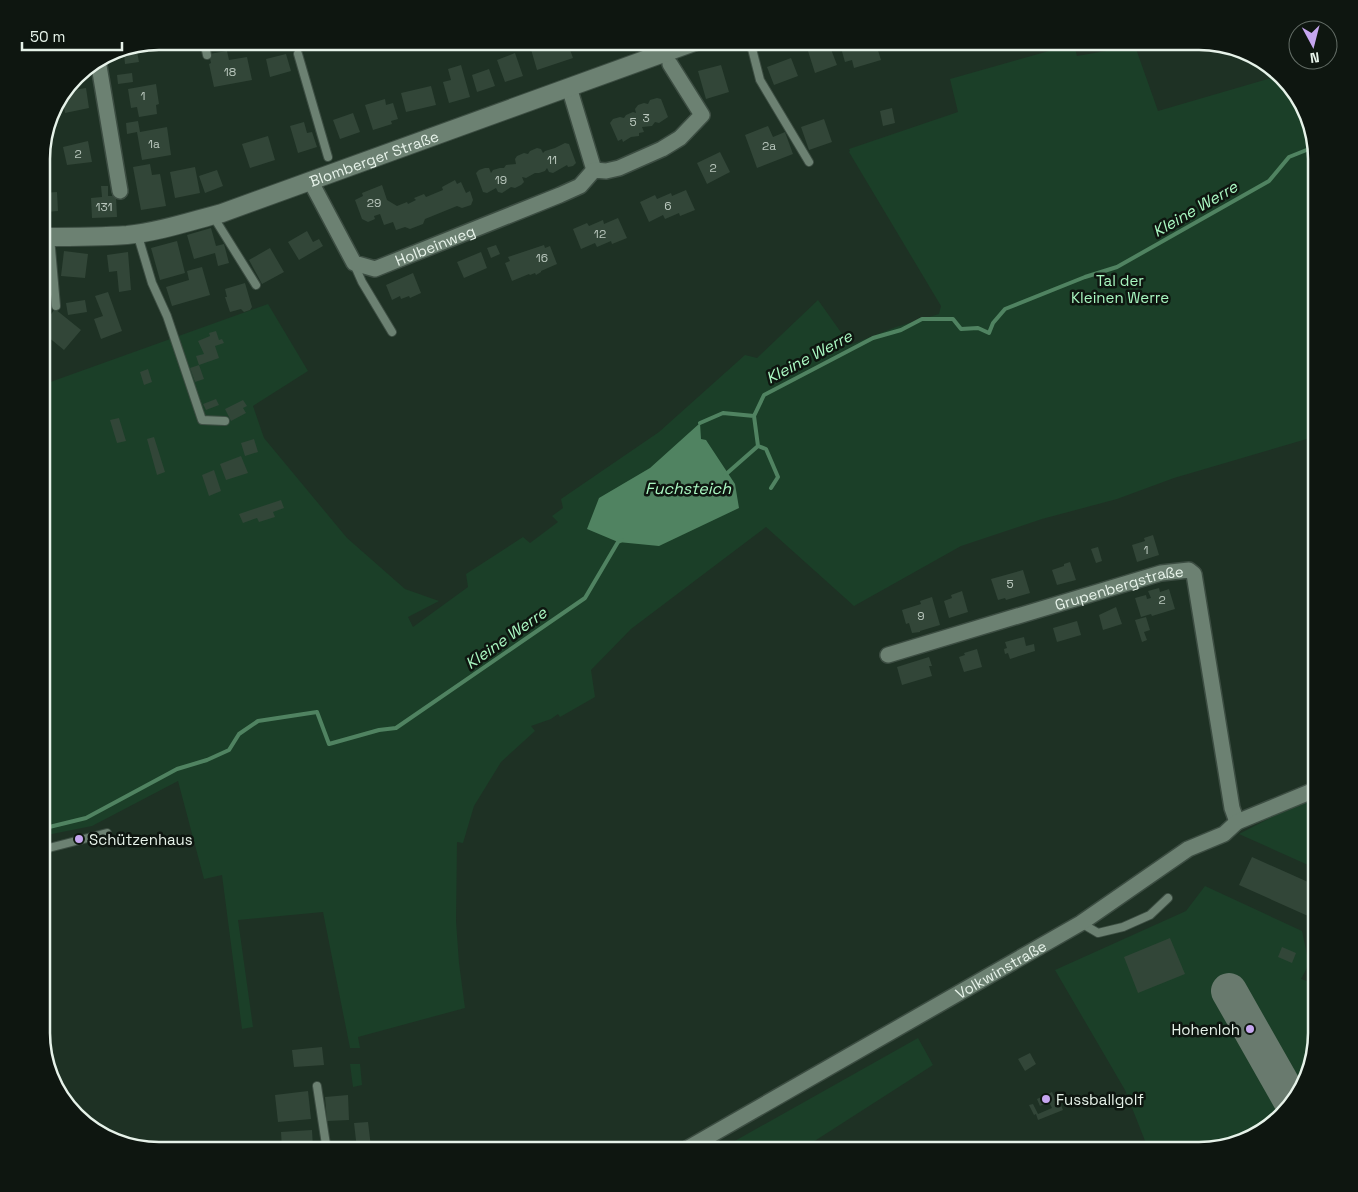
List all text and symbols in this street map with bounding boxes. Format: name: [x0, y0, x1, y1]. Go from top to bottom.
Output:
scale bar: [22, 20, 122, 52]
north arrow: [1288, 20, 1338, 70]
text: 50 m: [30, 27, 65, 46]
text: N: [1309, 48, 1320, 67]
house number: 18: [224, 64, 236, 80]
house number: 1: [140, 88, 146, 104]
house number: 3: [642, 110, 650, 126]
house number: 5: [629, 114, 637, 130]
street label: Blomberger Straße: [306, 126, 441, 190]
house number: 1a: [148, 136, 160, 152]
house number: 2a: [762, 138, 776, 154]
house number: 2: [74, 146, 82, 162]
house number: 11: [547, 152, 557, 168]
house number: 2: [709, 160, 717, 176]
house number: 19: [495, 172, 507, 188]
water label: Kleine Werre: [1149, 176, 1242, 242]
house number: 29: [367, 195, 381, 211]
house number: 6: [664, 198, 672, 214]
house number: 131: [95, 199, 113, 215]
street label: Holbeinweg: [392, 221, 478, 270]
house number: 12: [594, 226, 606, 242]
house number: 16: [536, 250, 548, 266]
park label: Tal der Kleinen Werre: [1071, 271, 1169, 307]
water label: Kleine Werre: [762, 325, 856, 389]
water label: Fuchsteich: [645, 478, 732, 499]
house number: 1: [1143, 542, 1149, 558]
street label: Grupenbergstraße: [1052, 561, 1184, 614]
house number: 5: [1006, 576, 1014, 592]
house number: 2: [1158, 592, 1166, 608]
water label: Kleine Werre: [461, 602, 551, 674]
house number: 9: [917, 608, 925, 624]
place label: Schützenhaus: [89, 830, 193, 849]
marker: Schützenhaus: [73, 833, 85, 845]
street label: Volkwinstraße: [952, 935, 1050, 1003]
place label: Hohenloh: [1171, 1020, 1240, 1039]
marker: Hohenloh: [1244, 1023, 1256, 1035]
place label: Fussballgolf: [1056, 1090, 1144, 1109]
marker: Fussballgolf: [1040, 1093, 1052, 1105]

